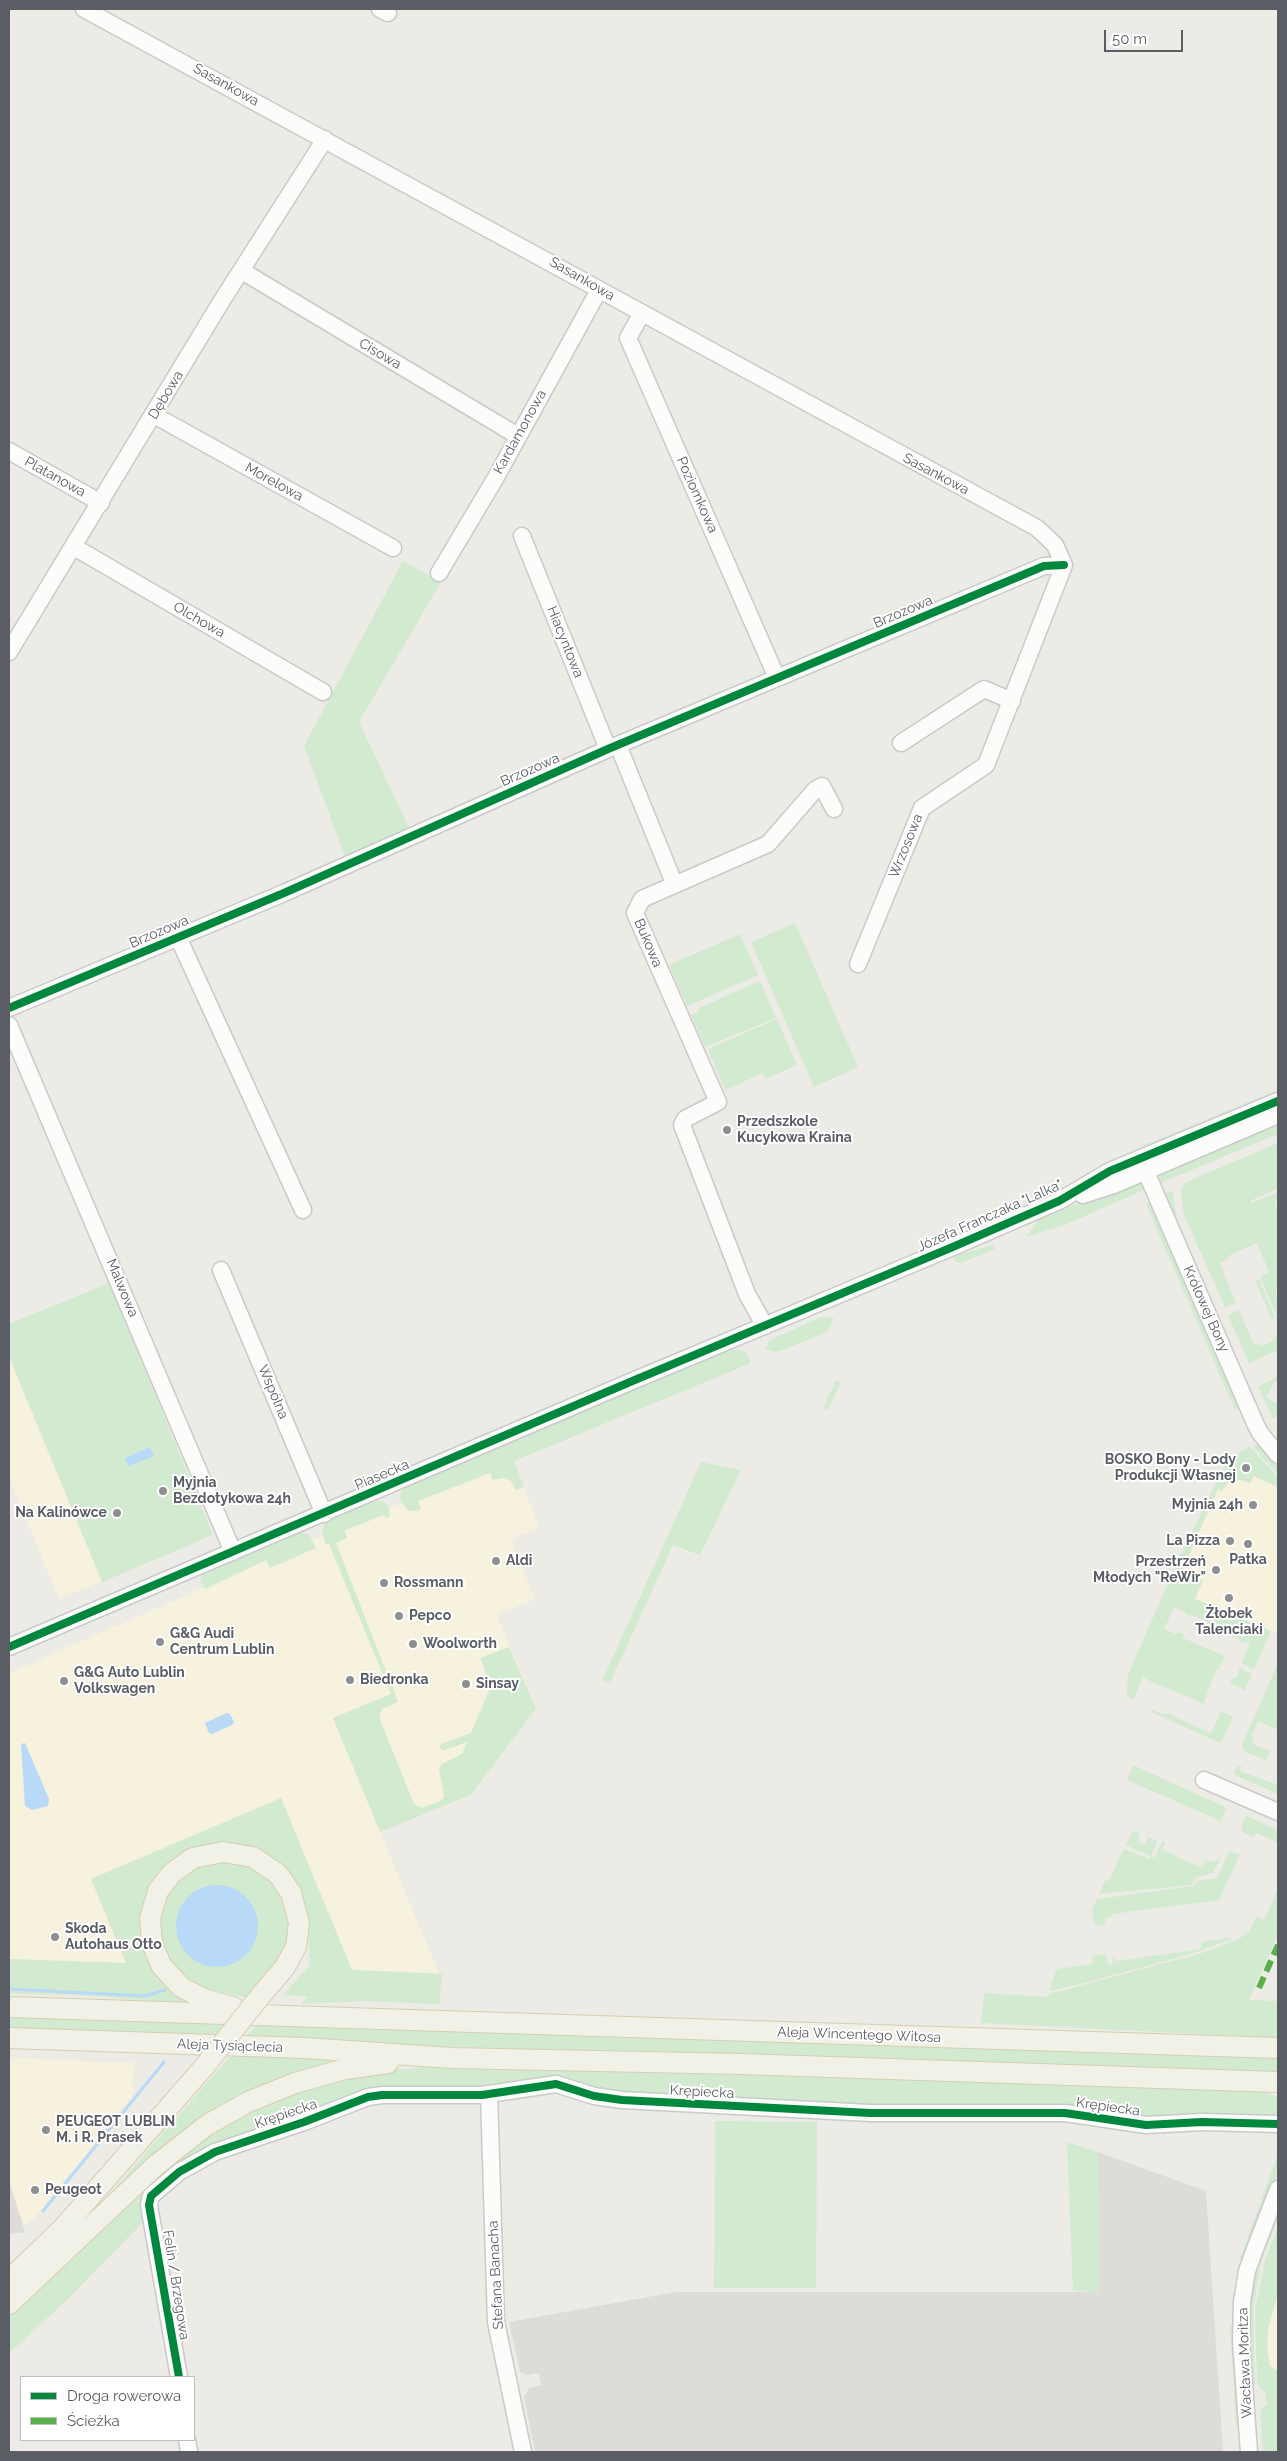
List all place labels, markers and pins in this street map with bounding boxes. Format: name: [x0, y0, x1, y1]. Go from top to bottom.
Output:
place label: Przedszkole Kucykowa Kraina: [737, 1114, 852, 1146]
marker: Przedszkole Kucykowa Kraina: [721, 1124, 733, 1136]
place label: BOSKO Bony - Lody Produkcji Własnej: [1105, 1452, 1236, 1484]
marker: BOSKO Bony - Lody Produkcji Własnej: [1240, 1462, 1252, 1474]
place label: Myjnia Bezdotykowa 24h: [173, 1475, 291, 1508]
marker: Myjnia Bezdotykowa 24h: [157, 1485, 169, 1497]
place label: Myjnia 24h: [1172, 1497, 1243, 1513]
marker: Myjnia 24h: [1247, 1499, 1259, 1511]
place label: Na Kalinówce: [15, 1505, 107, 1521]
marker: Na Kalinówce: [111, 1507, 123, 1519]
place label: La Pizza: [1166, 1533, 1220, 1549]
marker: La Pizza: [1224, 1535, 1236, 1547]
marker: Patka: [1242, 1538, 1254, 1550]
place label: Patka: [1229, 1552, 1267, 1568]
place label: Aldi: [506, 1553, 532, 1569]
place label: Przestrzeń Młodych "ReWir": [1093, 1554, 1206, 1586]
marker: Aldi: [490, 1555, 502, 1567]
marker: Przestrzeń Młodych "ReWir": [1210, 1564, 1222, 1576]
place label: Rossmann: [394, 1575, 463, 1591]
marker: Rossmann: [378, 1577, 390, 1589]
marker: Żłobek Talenciaki: [1223, 1592, 1235, 1604]
place label: Żłobek Talenciaki: [1195, 1606, 1263, 1638]
place label: Pepco: [409, 1608, 451, 1624]
marker: Pepco: [393, 1610, 405, 1622]
place label: G&G Audi Centrum Lublin: [170, 1626, 274, 1658]
marker: G&G Audi Centrum Lublin: [154, 1636, 166, 1648]
place label: Woolworth: [423, 1636, 497, 1652]
marker: Woolworth: [407, 1638, 419, 1650]
place label: G&G Auto Lublin Volkswagen: [74, 1665, 185, 1698]
place label: Biedronka: [360, 1672, 429, 1688]
marker: Biedronka: [344, 1674, 356, 1686]
marker: G&G Auto Lublin Volkswagen: [58, 1675, 70, 1687]
place label: Sinsay: [476, 1676, 519, 1692]
marker: Sinsay: [460, 1678, 472, 1690]
place label: Skoda Autohaus Otto: [65, 1921, 162, 1954]
marker: Skoda Autohaus Otto: [49, 1931, 61, 1943]
place label: PEUGEOT LUBLIN M. i R. Prasek: [56, 2114, 175, 2146]
marker: PEUGEOT LUBLIN M. i R. Prasek: [40, 2124, 52, 2136]
place label: Peugeot: [45, 2182, 102, 2198]
marker: Peugeot: [29, 2184, 41, 2196]

